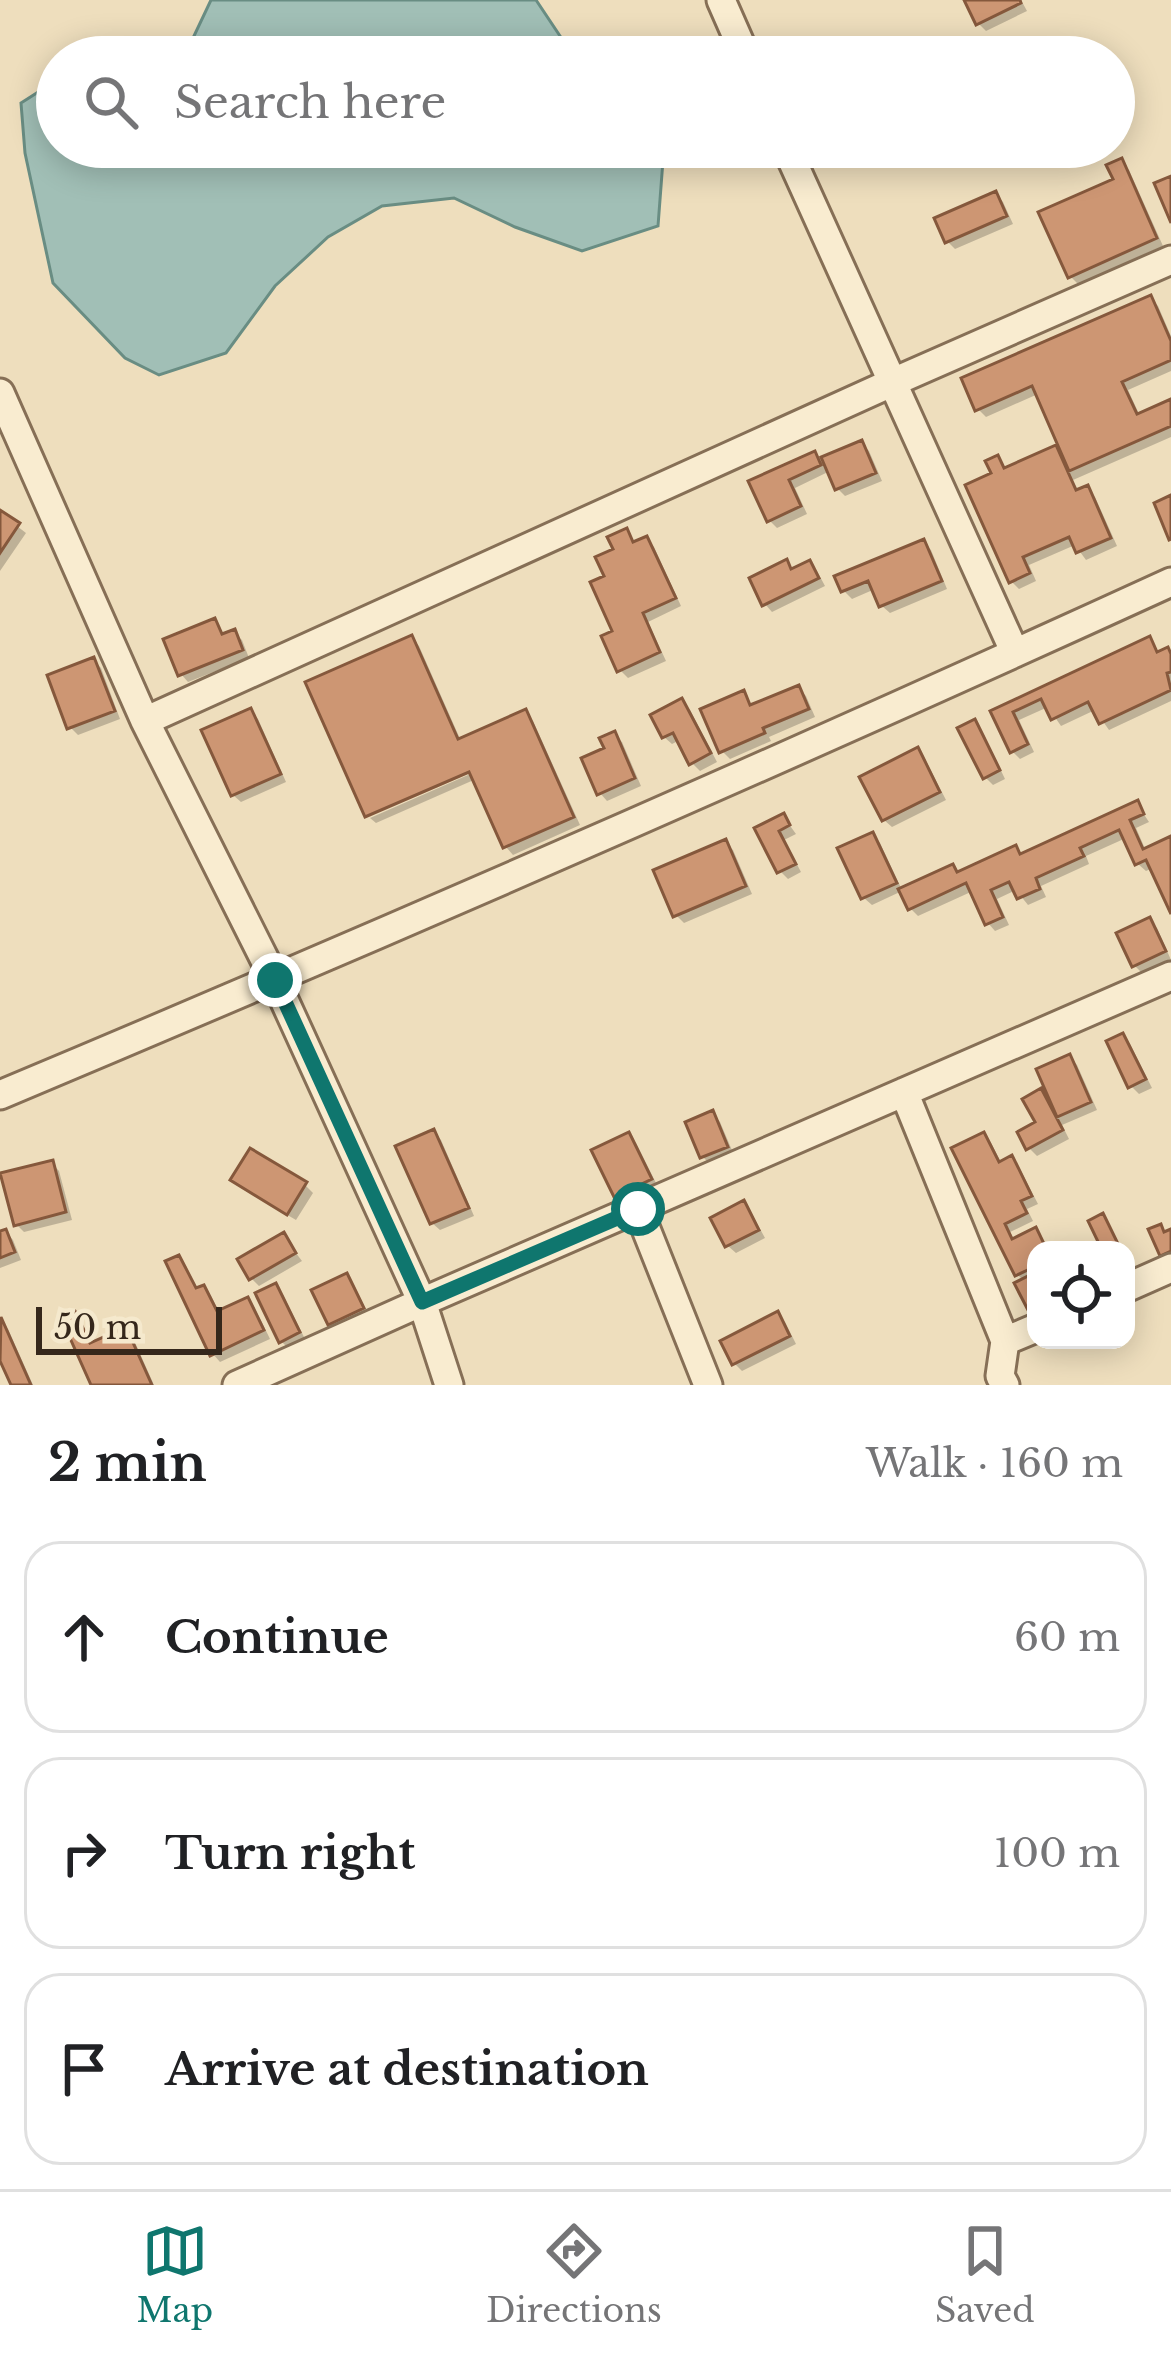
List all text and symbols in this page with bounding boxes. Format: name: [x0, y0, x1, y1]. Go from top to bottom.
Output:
search box: [36, 36, 1135, 168]
icon: search: [78, 69, 144, 135]
text: Search here: [174, 74, 446, 130]
route end: [248, 953, 302, 1007]
route start: [611, 1182, 665, 1236]
map controls: [1027, 1241, 1135, 1349]
button: locate: [1027, 1241, 1135, 1349]
scale bar: [36, 1301, 222, 1354]
text: 50 m: [54, 1307, 141, 1348]
text: 2 min: [48, 1432, 207, 1495]
text: Walk · 160 m: [866, 1439, 1123, 1488]
icon: ahead: [51, 1604, 117, 1670]
text: Continue: [165, 1609, 389, 1665]
text: 60 m: [1014, 1613, 1120, 1662]
icon: right: [51, 1820, 117, 1886]
text: Turn right: [165, 1825, 415, 1881]
text: 100 m: [994, 1829, 1120, 1878]
icon: arrive: [51, 2036, 117, 2102]
text: Arrive at destination: [165, 2041, 649, 2097]
tab: Map: [137, 2218, 213, 2331]
tab: Directions: [486, 2218, 662, 2331]
tab: Saved: [935, 2218, 1034, 2331]

